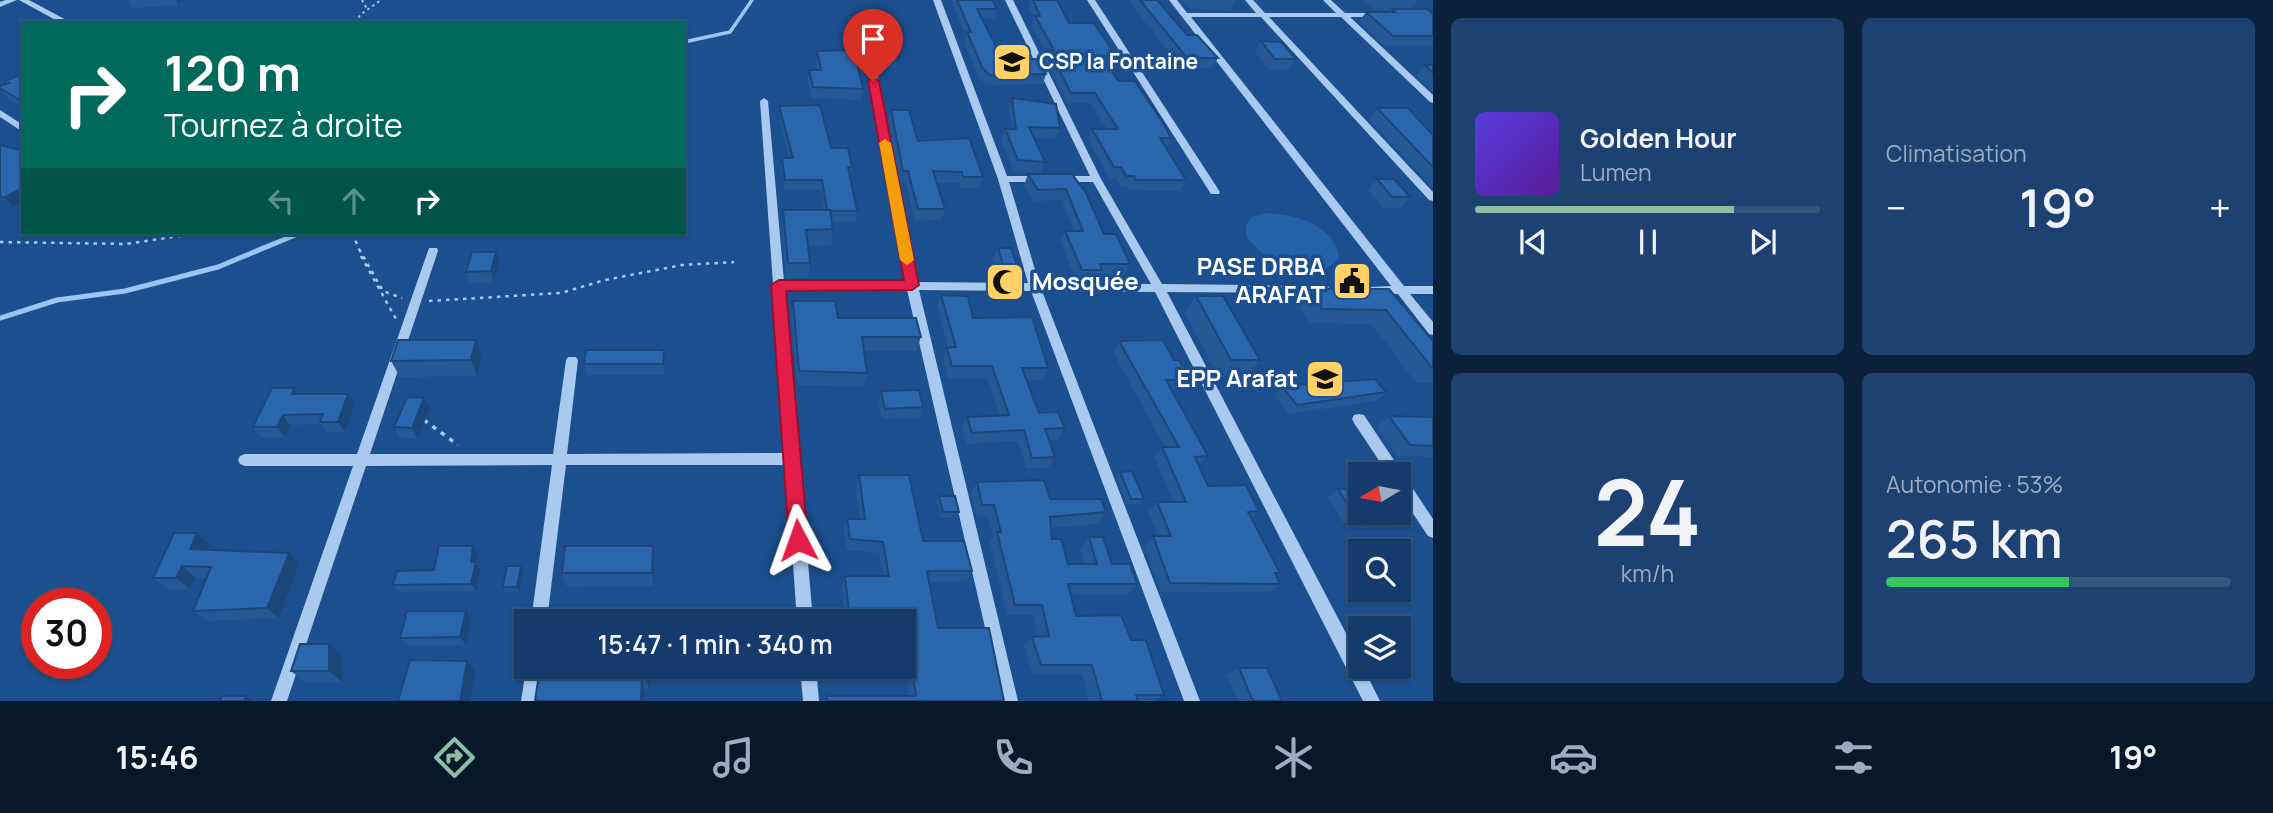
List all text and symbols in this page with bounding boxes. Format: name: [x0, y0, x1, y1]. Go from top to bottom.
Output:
pin: [843, 9, 903, 81]
icon: arrive: [854, 20, 892, 58]
text: 120 m: [164, 39, 301, 106]
school or university icon: CSP la Fontaine: [991, 41, 1033, 83]
place label: CSP la Fontaine: [1039, 47, 1198, 75]
icon: right: [49, 49, 140, 140]
text: Tournez à droite: [164, 103, 403, 147]
text: Golden Hour: [1580, 120, 1737, 156]
text: Climatisation: [1886, 137, 2027, 169]
text: Lumen: [1580, 156, 1652, 188]
text: 19°: [2019, 172, 2097, 243]
text: −: [1886, 181, 1907, 233]
text: +: [2209, 181, 2231, 233]
icon: left: [262, 182, 300, 220]
icon: ahead: [335, 182, 373, 220]
icon: right: [408, 182, 446, 220]
icon: previous: [1514, 223, 1552, 261]
icon: pause: [1629, 223, 1667, 261]
icon: next: [1744, 223, 1782, 261]
place label: PASE DRBA ARAFAT: [1197, 249, 1325, 310]
public building icon: PASE DRBA ARAFAT: [1331, 260, 1373, 302]
mosque icon: Mosquée: [984, 261, 1026, 303]
place label: Mosquée: [1032, 264, 1139, 297]
school or university icon: EPP Arafat: [1304, 358, 1346, 400]
place label: EPP Arafat: [1176, 361, 1298, 394]
text: 24: [1594, 449, 1701, 573]
north arrow: [1348, 462, 1410, 525]
map controls: [1348, 462, 1411, 679]
text: Autonomie · 53%: [1886, 468, 2063, 500]
position arrow: [761, 503, 835, 577]
text: 265 km: [1886, 503, 2063, 574]
button: search: [1348, 539, 1411, 602]
text: km/h: [1621, 557, 1674, 589]
speed limit sign: 30: [21, 588, 112, 679]
button: layers: [1348, 616, 1411, 679]
text: 15:47 · 1 min · 340 m: [597, 626, 833, 662]
icon: directions: [430, 733, 479, 782]
icon: music: [709, 733, 758, 782]
icon: phone: [989, 733, 1038, 782]
icon: climate: [1269, 733, 1318, 782]
icon: car: [1549, 733, 1598, 782]
icon: filters: [1829, 733, 1878, 782]
text: 15:46: [115, 735, 199, 779]
text: 19°: [2109, 735, 2157, 779]

